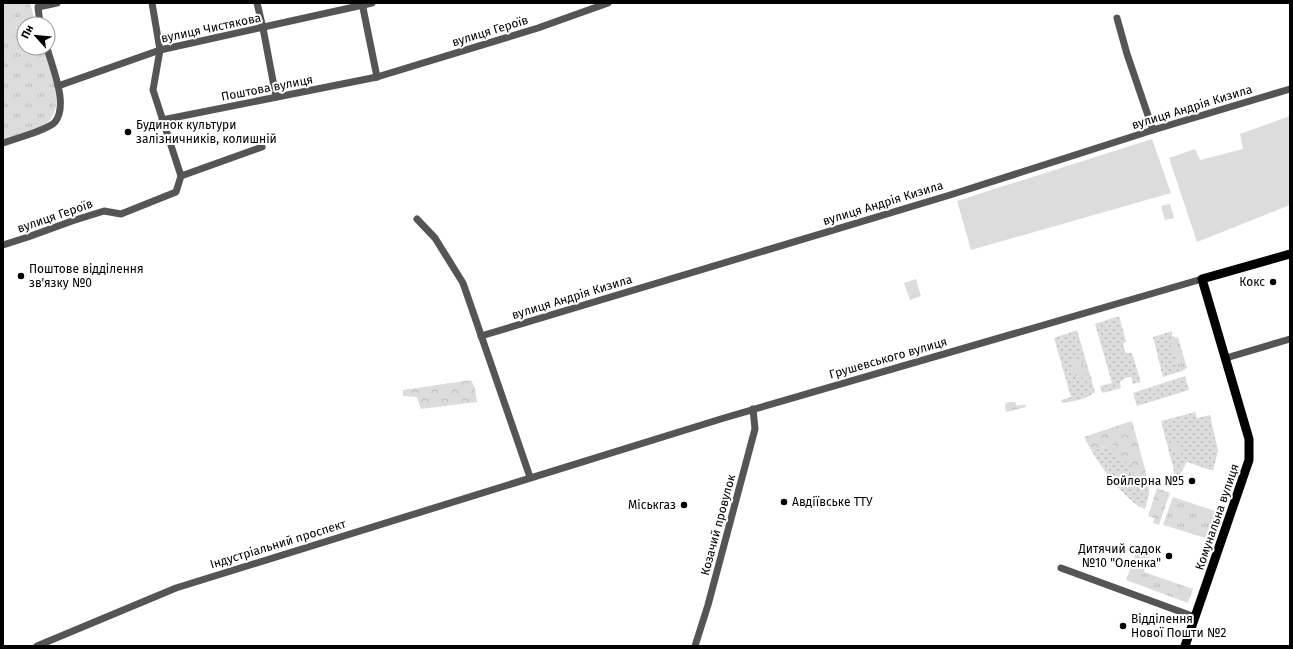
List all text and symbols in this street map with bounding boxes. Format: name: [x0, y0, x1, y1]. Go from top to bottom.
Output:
street label: вулиця Чистякова: [160, 11, 262, 45]
street label: вулиця Героїв: [450, 13, 530, 49]
north arrow: [16, 16, 56, 56]
text: Пн: [19, 23, 36, 41]
street label: Поштова вулиця: [220, 72, 314, 104]
street label: вулиця Андрія Кизила: [1130, 82, 1254, 132]
place label: Будинок культури залізничників, колишній: [136, 118, 277, 146]
marker: Будинок культури залізничників, колишній: [123, 127, 133, 137]
street label: вулиця Андрія Кизила: [821, 178, 945, 228]
street label: вулиця Героїв: [15, 196, 95, 235]
place label: Поштове відділення зв'язку №0: [29, 262, 144, 290]
marker: Поштове відділення зв'язку №0: [16, 271, 26, 281]
street label: вулиця Андрія Кизила: [510, 272, 634, 322]
place label: Кокс: [1239, 275, 1265, 289]
marker: Кокс: [1268, 277, 1278, 287]
street label: Грушевського вулиця: [827, 334, 949, 382]
street label: Комунальна вулиця: [1192, 462, 1242, 572]
street label: Козачий провулок: [698, 472, 738, 577]
place label: Бойлерна №5: [1106, 474, 1184, 488]
marker: Бойлерна №5: [1187, 476, 1197, 486]
place label: Авдіївське ТТУ: [792, 495, 873, 509]
marker: Авдіївське ТТУ: [779, 497, 789, 507]
place label: Міськгаз: [628, 498, 676, 512]
marker: Міськгаз: [679, 500, 689, 510]
street label: Індустріальний проспект: [208, 516, 348, 571]
place label: Дитячий садок №10 "Оленка": [1077, 542, 1162, 570]
marker: Дитячий садок №10 "Оленка": [1164, 551, 1174, 561]
place label: Відділення Нової Пошти №2: [1131, 612, 1226, 640]
marker: Відділення Нової Пошти №2: [1118, 621, 1128, 631]

